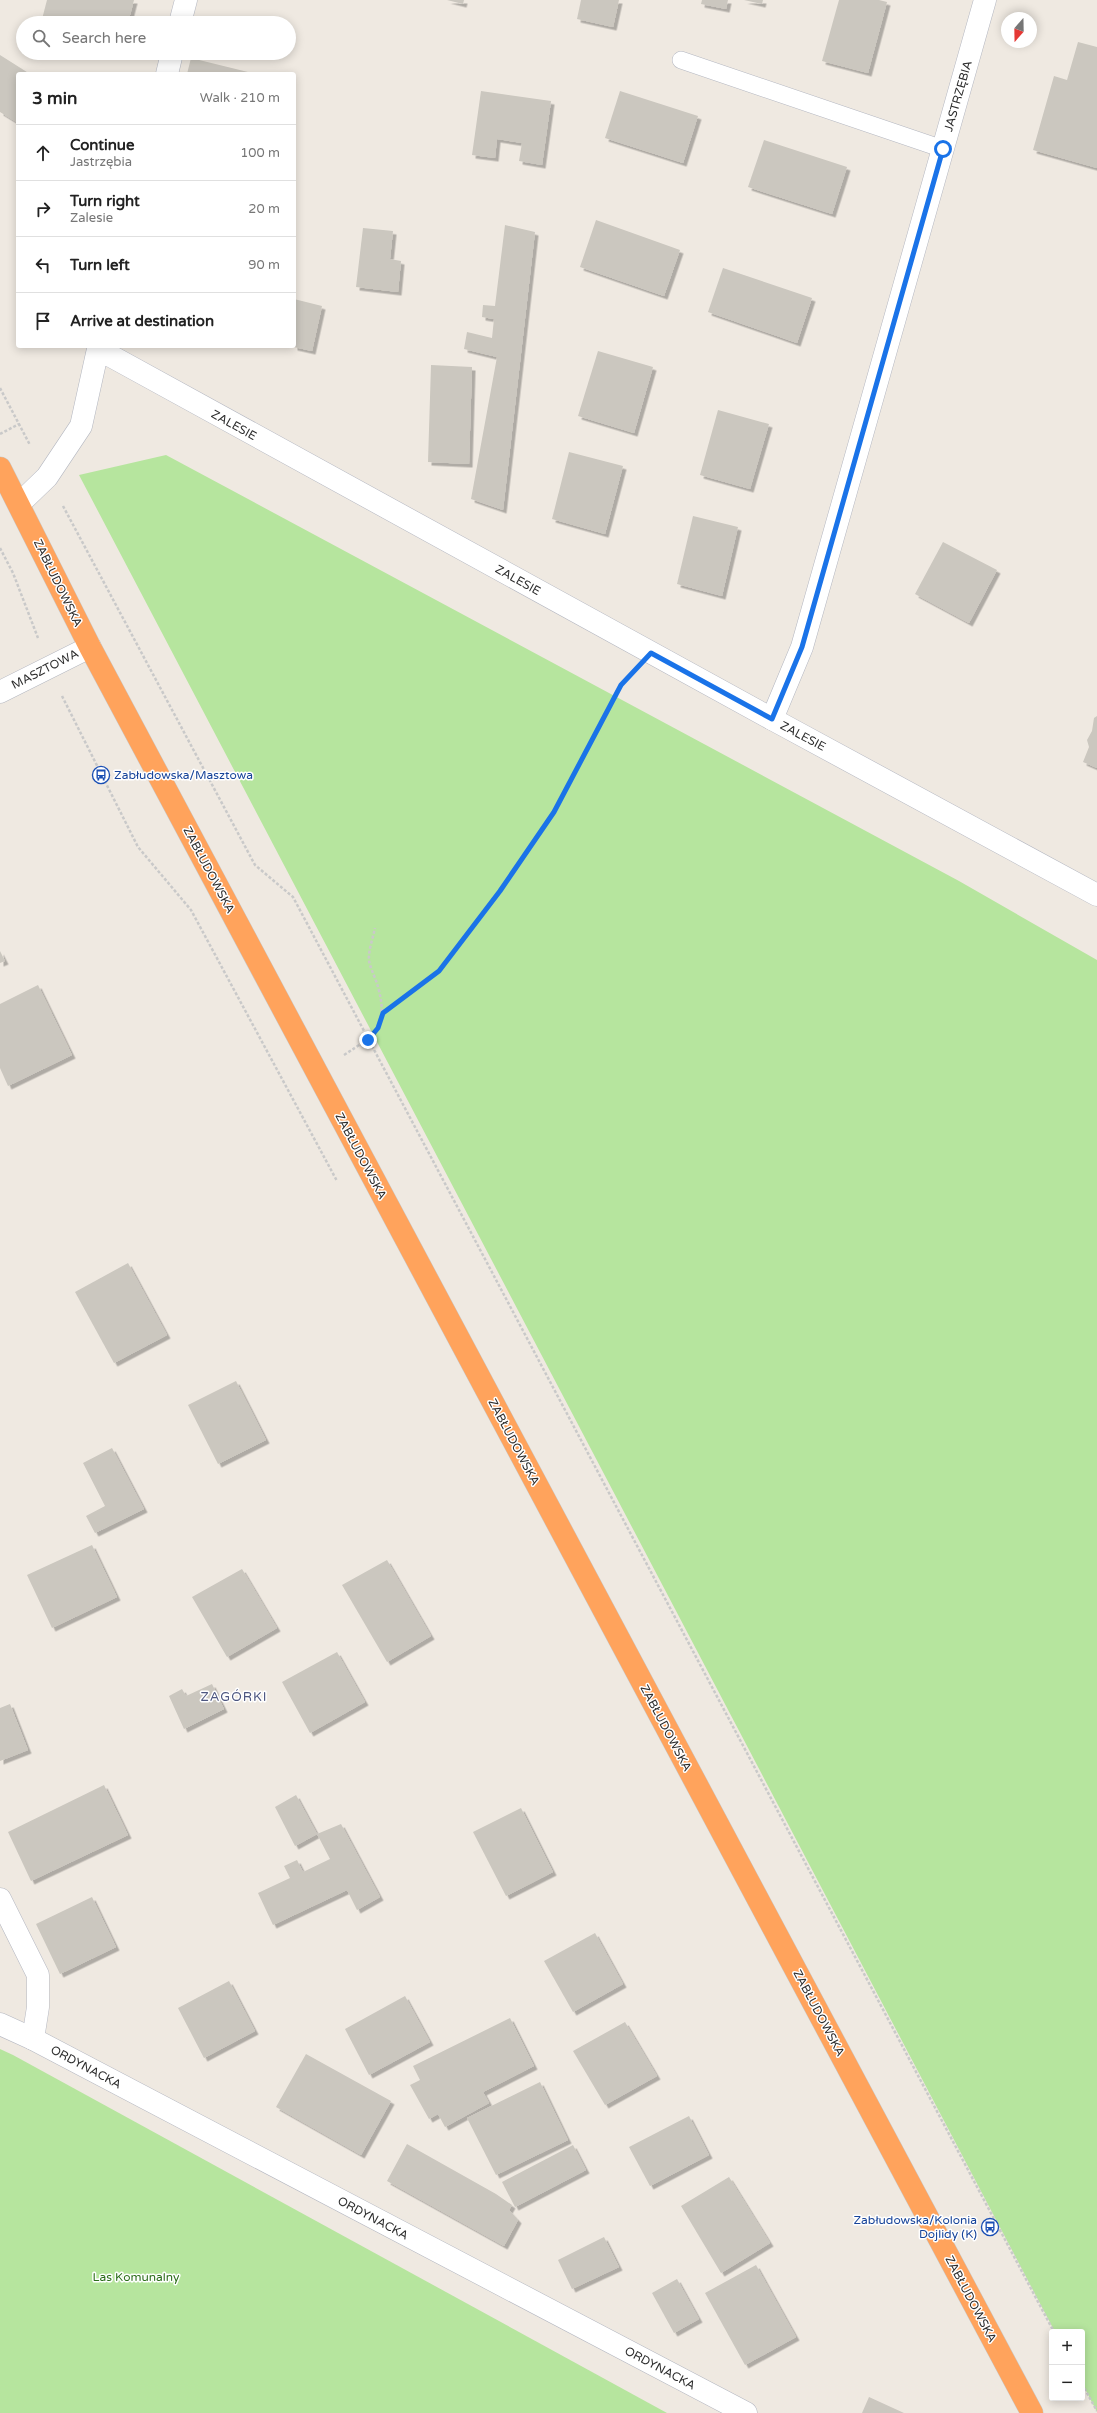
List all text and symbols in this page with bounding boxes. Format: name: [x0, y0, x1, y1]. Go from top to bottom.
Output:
north arrow: [1001, 12, 1037, 48]
search box: [16, 16, 296, 60]
icon: search: [30, 27, 52, 49]
text: Search here: [62, 29, 146, 47]
street label: JASTRZĘBIA: [941, 59, 975, 133]
text: 3 min: [32, 88, 77, 109]
text: Walk · 210 m: [200, 90, 280, 106]
text: Continue: [70, 136, 134, 154]
route start: [934, 140, 952, 158]
icon: ahead: [32, 142, 54, 164]
text: 100 m: [240, 145, 280, 161]
text: Jastrzębia: [70, 154, 132, 170]
text: Turn right: [70, 192, 140, 210]
icon: right: [32, 198, 54, 220]
text: 20 m: [248, 201, 280, 217]
text: Zalesie: [70, 210, 113, 226]
icon: left: [32, 254, 54, 276]
text: Turn left: [70, 256, 130, 274]
text: 90 m: [248, 257, 280, 273]
icon: arrive: [32, 310, 54, 332]
text: Arrive at destination: [70, 312, 214, 330]
street label: ZALESIE: [209, 407, 259, 443]
street label: ZABŁUDOWSKA: [31, 537, 85, 629]
street label: ZALESIE: [493, 562, 543, 598]
street label: MASZTOWA: [9, 646, 81, 692]
street label: ZALESIE: [778, 718, 829, 754]
bus stop icon: Zabłudowska/Masztowa: [91, 765, 111, 785]
place label: Zabłudowska/Masztowa: [114, 768, 253, 782]
street label: ZABŁUDOWSKA: [180, 824, 238, 916]
route end: [359, 1031, 377, 1049]
street label: ZABŁUDOWSKA: [332, 1110, 390, 1202]
street label: ZABŁUDOWSKA: [485, 1396, 543, 1488]
street label: ZABŁUDOWSKA: [637, 1682, 695, 1774]
district label: ZAGÓRKI: [201, 1689, 267, 1705]
street label: ZABŁUDOWSKA: [790, 1967, 848, 2059]
street label: ORDYNACKA: [48, 2042, 124, 2092]
street label: ORDYNACKA: [335, 2193, 411, 2243]
place label: Zabłudowska/Kolonia Dojlidy (K): [853, 2213, 977, 2241]
bus stop icon: Zabłudowska/Kolonia Dojlidy (K): [980, 2217, 1000, 2237]
street label: ZABŁUDOWSKA: [942, 2253, 1000, 2345]
park label: Las Komunalny: [93, 2270, 180, 2284]
map controls: [1049, 2329, 1085, 2401]
button: +: [1049, 2329, 1085, 2365]
street label: ORDYNACKA: [622, 2343, 698, 2393]
button: −: [1049, 2365, 1085, 2401]

